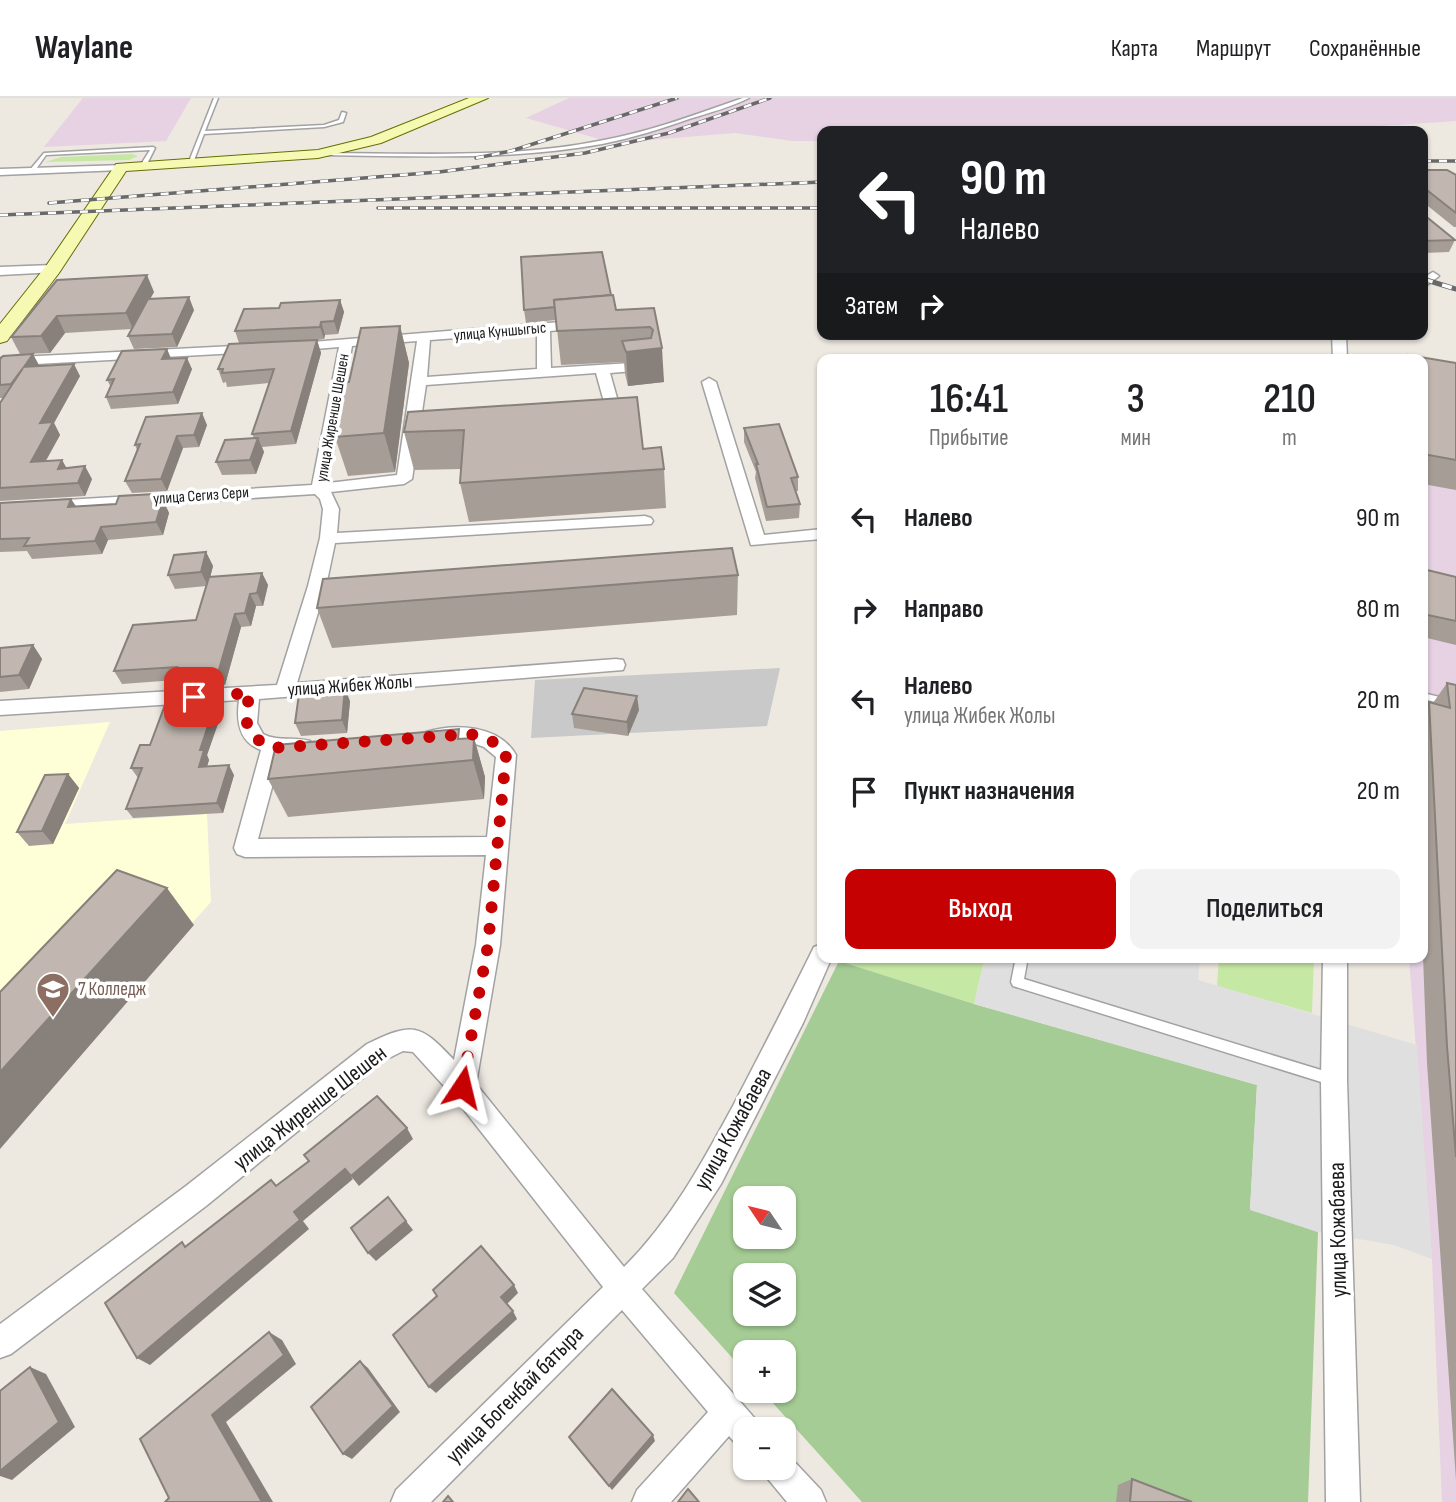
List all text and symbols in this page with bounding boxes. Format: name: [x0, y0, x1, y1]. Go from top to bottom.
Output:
text: Waylane: [35, 28, 133, 68]
text: Карта: [1111, 34, 1158, 63]
text: Маршрут: [1196, 34, 1271, 63]
text: Сохранённые: [1309, 34, 1421, 63]
text: 90 m: [960, 150, 1047, 209]
icon: left: [845, 154, 936, 245]
text: Налево: [960, 210, 1040, 249]
icon: right: [912, 287, 950, 325]
text: Затем: [845, 291, 898, 322]
street label: улица Куншыгыс: [453, 318, 547, 346]
street label: улица Жиренше Шешен: [312, 352, 354, 484]
text: 16:41: [930, 374, 1008, 425]
text: 3: [1127, 374, 1145, 425]
text: 210: [1263, 374, 1316, 425]
text: Прибытие: [929, 424, 1009, 452]
text: мин: [1121, 424, 1151, 452]
text: m: [1282, 424, 1297, 452]
street label: улица Сегиз Сери: [153, 483, 249, 509]
icon: left: [845, 500, 883, 538]
text: Налево: [904, 503, 973, 534]
text: 90 m: [1356, 503, 1400, 534]
icon: right: [845, 591, 883, 629]
text: Направо: [904, 594, 983, 625]
text: 80 m: [1356, 594, 1400, 625]
pin: [164, 667, 224, 727]
street label: улица Жибек Жолы: [287, 670, 413, 702]
text: Налево: [904, 671, 973, 702]
icon: arrive: [175, 678, 213, 716]
icon: left: [845, 682, 883, 720]
text: 20 m: [1357, 685, 1400, 716]
text: улица Жибек Жолы: [904, 702, 1056, 730]
icon: arrive: [845, 773, 883, 811]
text: Пункт назначения: [904, 776, 1075, 807]
text: 20 m: [1357, 776, 1400, 807]
button: Выход: [845, 869, 1116, 949]
button: Поделиться: [1130, 869, 1400, 949]
school or university icon: 7 Колледж: [34, 970, 72, 1019]
place label: 7 Колледж: [78, 978, 147, 1001]
street label: улица Жиренше Шешен: [228, 1039, 392, 1177]
position arrow: [425, 1050, 499, 1124]
street label: улица Кожабаева: [688, 1063, 778, 1195]
street label: улица Кожабаева: [1323, 1162, 1353, 1298]
north arrow: [733, 1186, 796, 1250]
map controls: [733, 1186, 796, 1480]
button: layers: [733, 1263, 796, 1326]
street label: улица Богенбай батыра: [440, 1320, 590, 1470]
button: +: [733, 1340, 796, 1403]
button: −: [733, 1417, 796, 1480]

